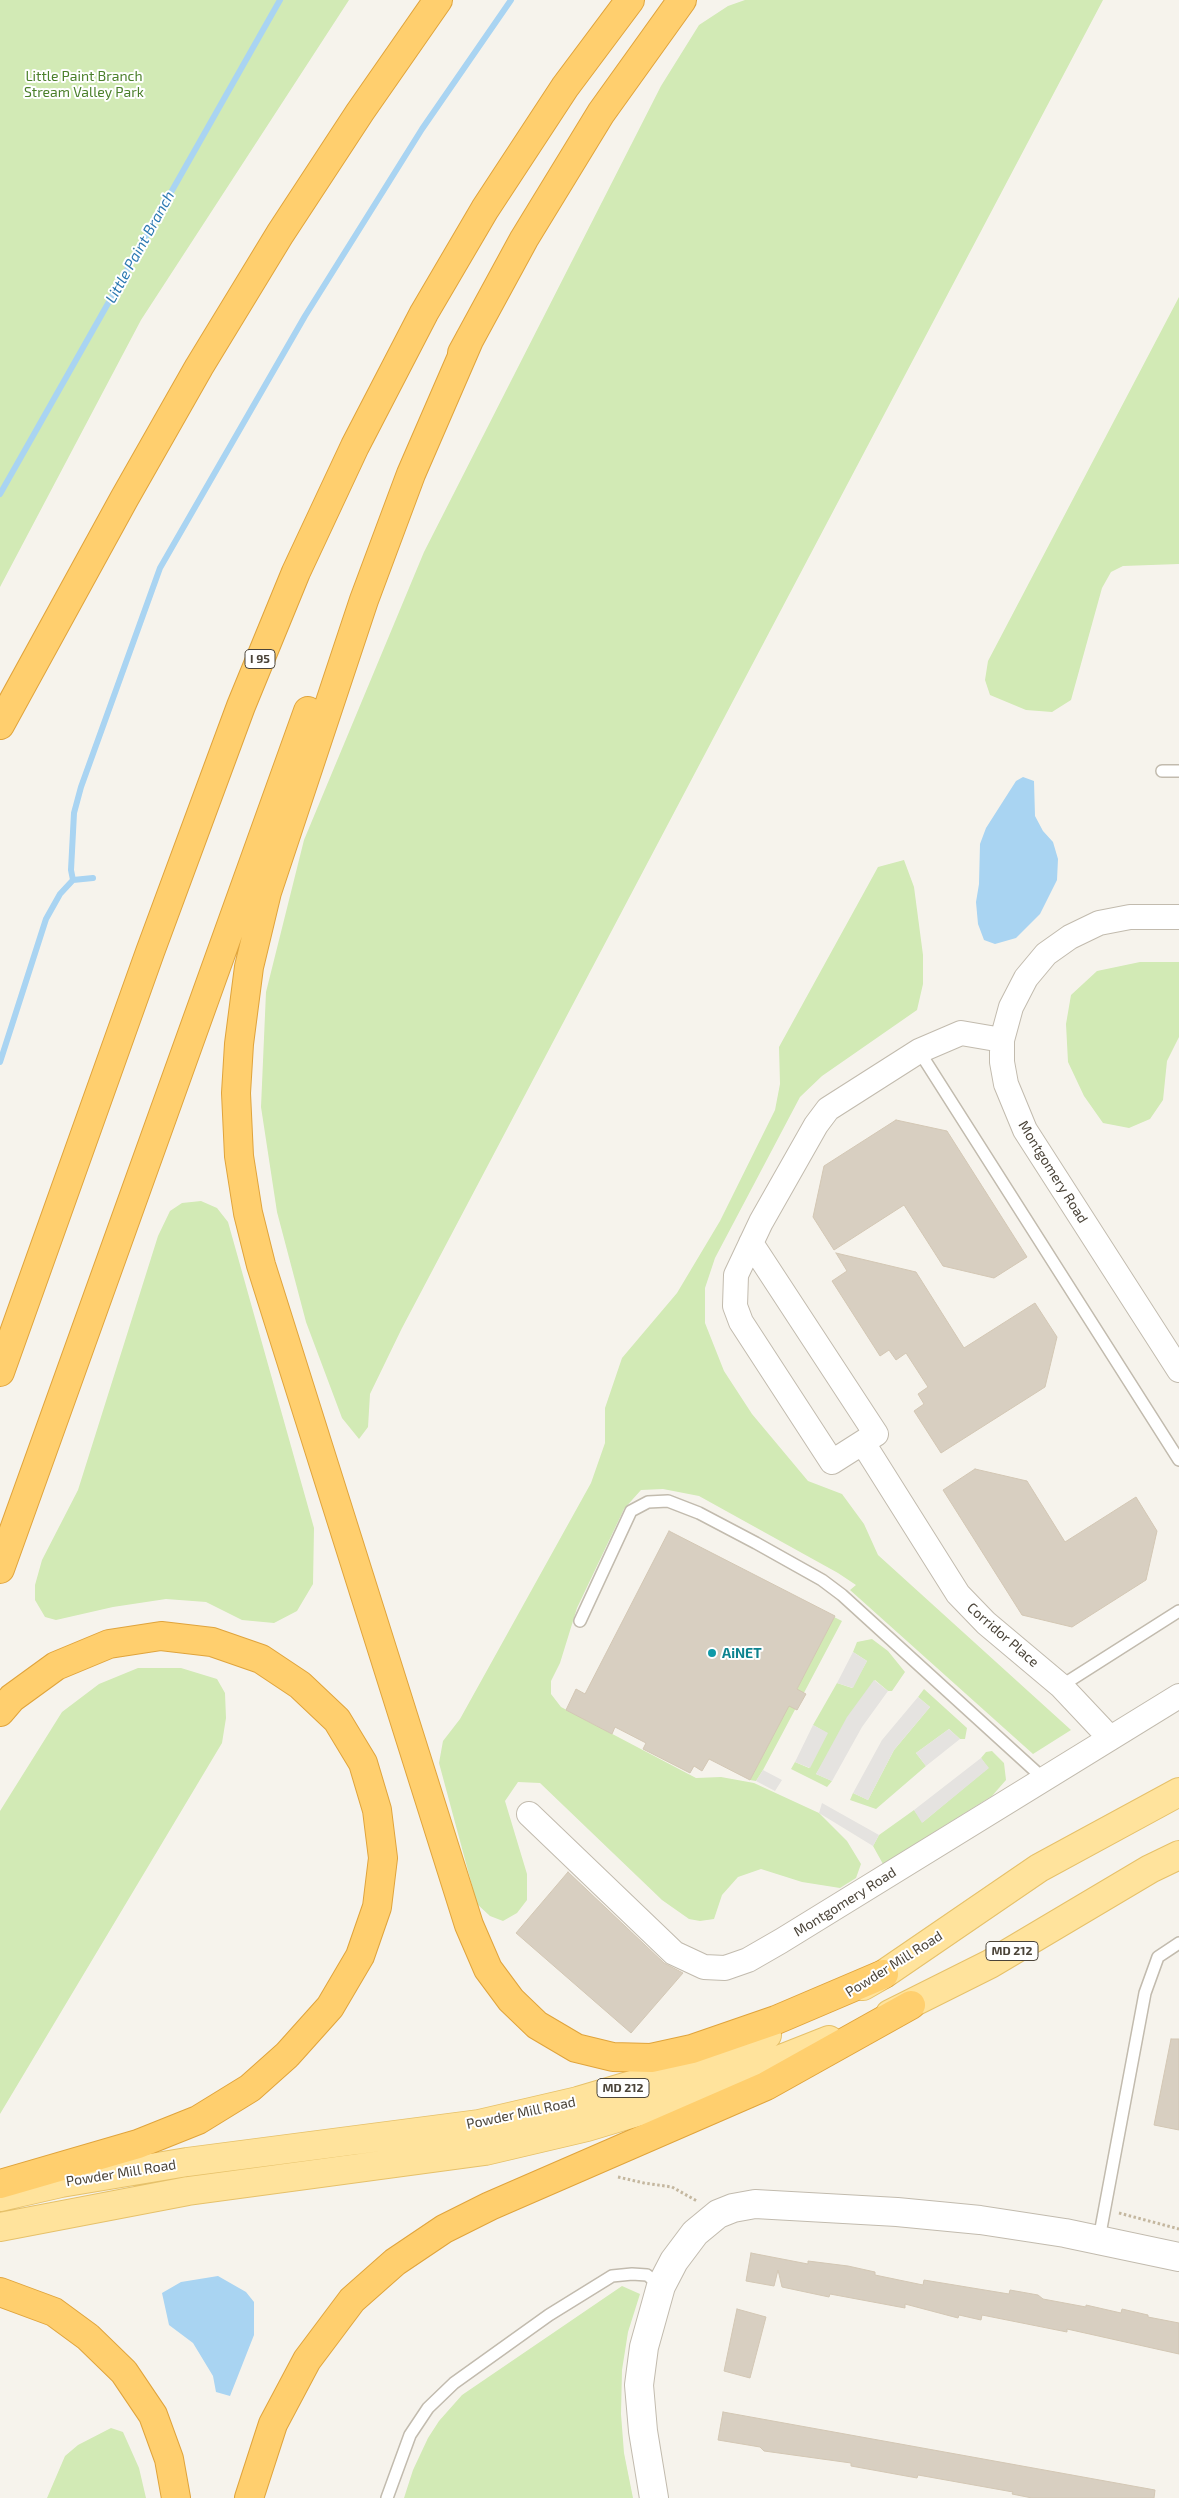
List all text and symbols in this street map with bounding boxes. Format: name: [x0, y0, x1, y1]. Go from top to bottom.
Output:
park label: Little Paint Branch Stream Valley Park: [24, 68, 144, 100]
water label: Little Paint Branch: [102, 188, 178, 306]
road number: I 95: [245, 650, 275, 669]
street label: Montgomery Road: [1015, 1118, 1091, 1226]
street label: Corridor Place: [964, 1599, 1042, 1671]
place label: AiNET: [722, 1645, 762, 1661]
marker: AiNET: [706, 1647, 718, 1659]
street label: Montgomery Road: [791, 1864, 899, 1940]
street label: Powder Mill Road: [842, 1927, 946, 2001]
road number: MD 212: [986, 1942, 1038, 1960]
road number: MD 212: [597, 2078, 649, 2098]
street label: Powder Mill Road: [465, 2093, 577, 2133]
street label: Powder Mill Road: [65, 2156, 177, 2190]

